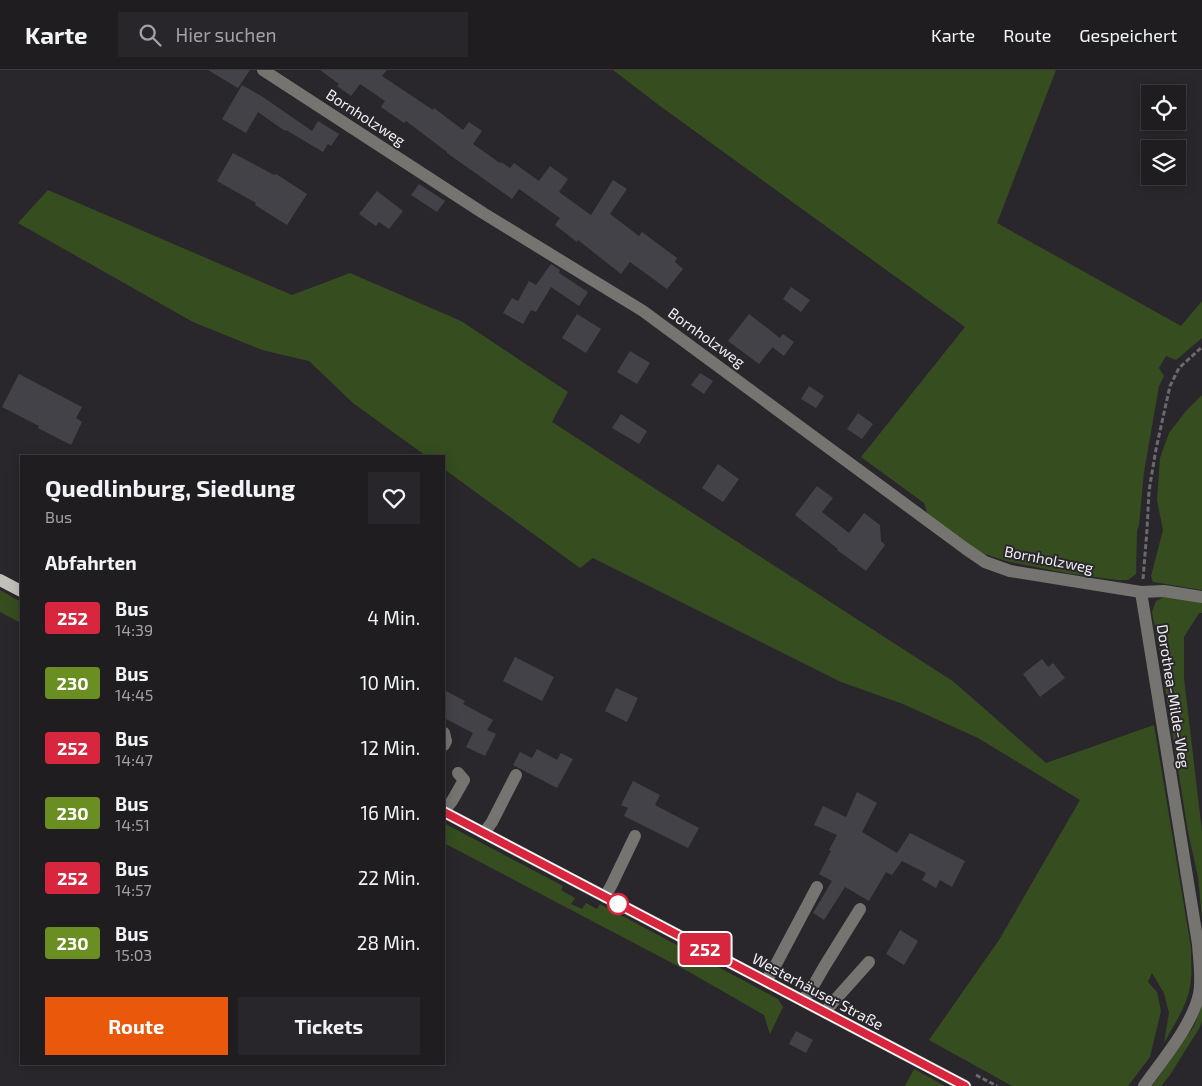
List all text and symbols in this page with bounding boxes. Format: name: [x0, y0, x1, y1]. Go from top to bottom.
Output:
search box: [118, 12, 468, 57]
text: Karte: [25, 20, 88, 49]
icon: search: [136, 21, 164, 49]
text: Hier suchen: [176, 23, 277, 46]
text: Karte: [931, 24, 975, 46]
text: Route: [1003, 24, 1051, 46]
text: Gespeichert: [1079, 24, 1177, 46]
street label: Bornholzweg: [323, 85, 409, 150]
map controls: [1141, 85, 1186, 185]
button: locate: [1141, 85, 1186, 130]
button: layers: [1141, 140, 1186, 185]
street label: Bornholzweg: [665, 303, 749, 371]
button: heart: [368, 472, 420, 524]
text: Quedlinburg, Siedlung: [45, 473, 295, 502]
text: Bus: [45, 507, 72, 526]
street label: Bornholzweg: [1003, 542, 1096, 577]
text: Abfahrten: [45, 551, 137, 574]
text: Bus: [115, 597, 149, 620]
text: 4 Min.: [367, 606, 420, 629]
text: 252: [57, 607, 88, 629]
text: 14:39: [115, 620, 153, 639]
street label: Dorothea-Milde-Weg: [1154, 623, 1194, 770]
text: Bus: [115, 662, 149, 685]
text: 10 Min.: [360, 671, 420, 694]
text: 230: [56, 672, 89, 694]
text: 14:45: [115, 685, 153, 704]
text: Bus: [115, 727, 149, 750]
text: 12 Min.: [361, 736, 420, 759]
text: 252: [57, 737, 88, 759]
text: 14:47: [115, 750, 153, 769]
text: Bus: [115, 792, 149, 815]
text: 16 Min.: [361, 801, 420, 824]
text: 230: [56, 802, 89, 824]
text: 14:51: [115, 815, 150, 834]
text: Bus: [115, 857, 149, 880]
text: 22 Min.: [358, 866, 420, 889]
text: 252: [57, 867, 88, 889]
text: 14:57: [115, 880, 152, 899]
unlabelled marker: [607, 893, 629, 915]
text: Bus: [115, 922, 149, 945]
text: 28 Min.: [357, 931, 420, 954]
text: 230: [56, 932, 89, 954]
line badge: 252: [676, 933, 734, 965]
text: 252: [690, 938, 720, 960]
text: 15:03: [115, 945, 152, 964]
street label: Westerhäuser Straße: [749, 949, 887, 1033]
button: Route: [45, 997, 228, 1055]
button: Tickets: [238, 997, 420, 1055]

